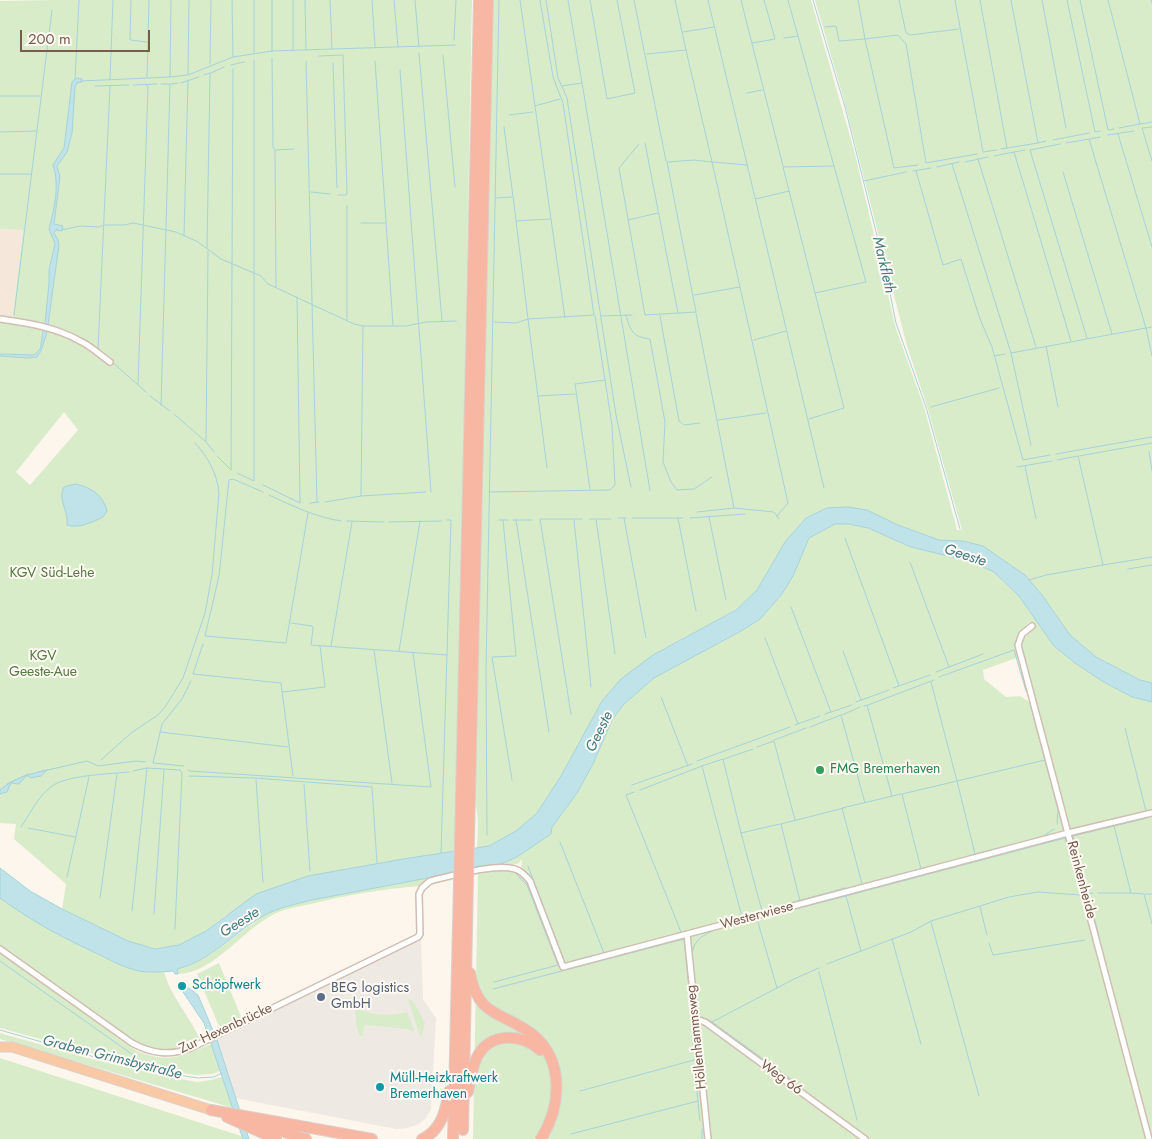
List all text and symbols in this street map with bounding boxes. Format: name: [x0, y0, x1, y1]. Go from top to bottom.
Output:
scale bar: [22, 20, 152, 52]
text: 200 m: [28, 28, 71, 50]
water label: Markfleth: [868, 235, 898, 295]
water label: Geeste: [942, 541, 988, 571]
park label: KGV Süd-Lehe: [9, 566, 95, 582]
park label: KGV Geeste-Aue: [9, 649, 77, 682]
water label: Geeste: [582, 709, 618, 755]
place label: FMG Bremerhaven: [830, 762, 940, 778]
marker: FMG Bremerhaven: [814, 764, 826, 776]
street label: Reinkenheide: [1063, 839, 1099, 921]
street label: Westerwiese: [719, 898, 795, 934]
water label: Geeste: [217, 904, 263, 942]
place label: Schöpfwerk: [192, 978, 261, 994]
marker: Schöpfwerk: [176, 980, 188, 992]
place label: BEG logistics GmbH: [331, 981, 409, 1014]
street label: Höllenhammsweg: [683, 984, 711, 1090]
marker: BEG logistics GmbH: [315, 991, 327, 1003]
street label: Zur Hexenbrücke: [177, 1000, 275, 1058]
water label: Graben Grimsbystraße: [40, 1032, 184, 1084]
street label: Weg 66: [757, 1057, 805, 1099]
place label: Müll-Heizkraftwerk Bremerhaven: [390, 1071, 498, 1104]
marker: Müll-Heizkraftwerk Bremerhaven: [374, 1081, 386, 1093]

